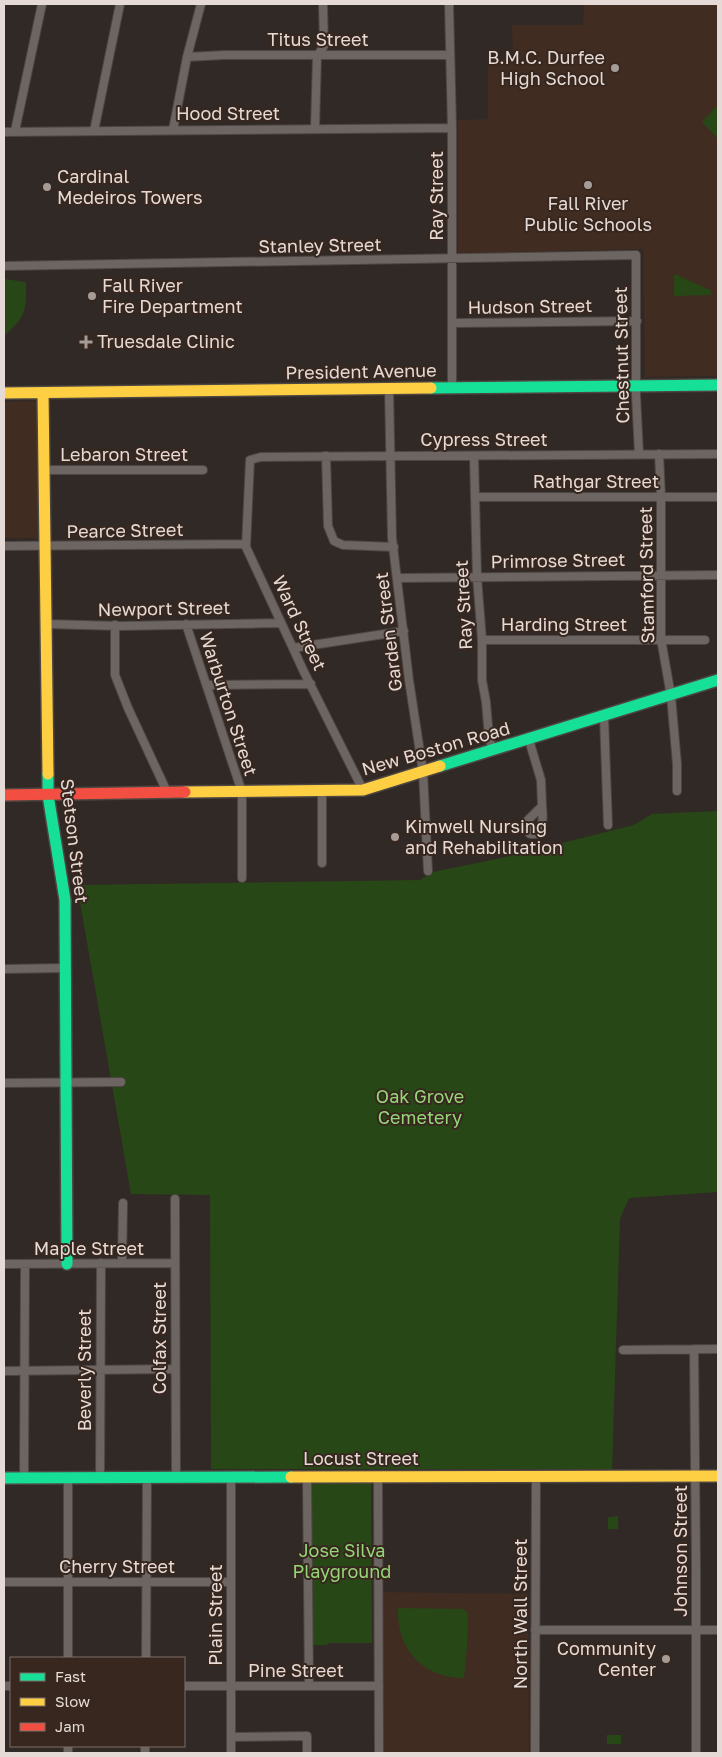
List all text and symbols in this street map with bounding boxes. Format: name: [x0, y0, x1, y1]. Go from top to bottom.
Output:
street label: Titus Street: [267, 28, 369, 50]
place label: B.M.C. Durfee High School: [487, 46, 605, 89]
marker: B.M.C. Durfee High School: [609, 62, 621, 74]
street label: Hood Street: [176, 102, 280, 124]
street label: Ray Street: [425, 151, 447, 241]
place label: Cardinal Medeiros Towers: [57, 165, 203, 208]
marker: Fall River Public Schools: [582, 179, 594, 191]
marker: Cardinal Medeiros Towers: [41, 181, 53, 193]
place label: Fall River Public Schools: [524, 192, 652, 235]
street label: Stanley Street: [258, 233, 382, 257]
place label: Fall River Fire Department: [102, 274, 243, 317]
street label: Chestnut Street: [609, 286, 633, 424]
marker: Fall River Fire Department: [86, 290, 98, 302]
street label: Hudson Street: [467, 294, 593, 318]
place label: Truesdale Clinic: [97, 330, 235, 352]
marker: Truesdale Clinic: [79, 335, 93, 349]
street label: President Avenue: [285, 359, 437, 383]
street label: Cypress Street: [420, 428, 548, 450]
street label: Lebaron Street: [60, 443, 188, 465]
street label: Rathgar Street: [533, 470, 659, 492]
street label: Stamford Street: [634, 506, 658, 644]
street label: Pearce Street: [66, 518, 184, 542]
street label: Primrose Street: [490, 548, 626, 572]
street label: Ray Street: [450, 560, 476, 650]
street label: Garden Street: [370, 571, 406, 693]
street label: Ward Street: [268, 572, 332, 674]
street label: Newport Street: [97, 596, 231, 620]
street label: Harding Street: [501, 613, 627, 635]
street label: Warburton Street: [195, 629, 263, 778]
street label: New Boston Road: [359, 716, 512, 780]
street label: Stetson Street: [56, 777, 94, 904]
place label: Kimwell Nursing and Rehabilitation: [405, 815, 563, 858]
marker: Kimwell Nursing and Rehabilitation: [389, 831, 401, 843]
park label: Oak Grove Cemetery: [376, 1085, 464, 1128]
street label: Maple Street: [34, 1237, 144, 1259]
street label: Colfax Street: [148, 1282, 170, 1394]
street label: Beverly Street: [73, 1309, 95, 1431]
street label: Locust Street: [303, 1447, 419, 1469]
street label: Johnson Street: [669, 1485, 691, 1617]
park label: Jose Silva Playground: [293, 1539, 391, 1582]
street label: North Wall Street: [509, 1539, 531, 1689]
street label: Cherry Street: [59, 1555, 175, 1577]
street label: Plain Street: [204, 1564, 226, 1666]
place label: Community Center: [557, 1637, 656, 1680]
marker: Community Center: [660, 1653, 672, 1665]
legend: [10, 1657, 185, 1747]
street label: Pine Street: [248, 1659, 344, 1681]
text: Fast: [55, 1667, 86, 1685]
text: Slow: [55, 1692, 90, 1710]
text: Jam: [55, 1717, 85, 1735]

